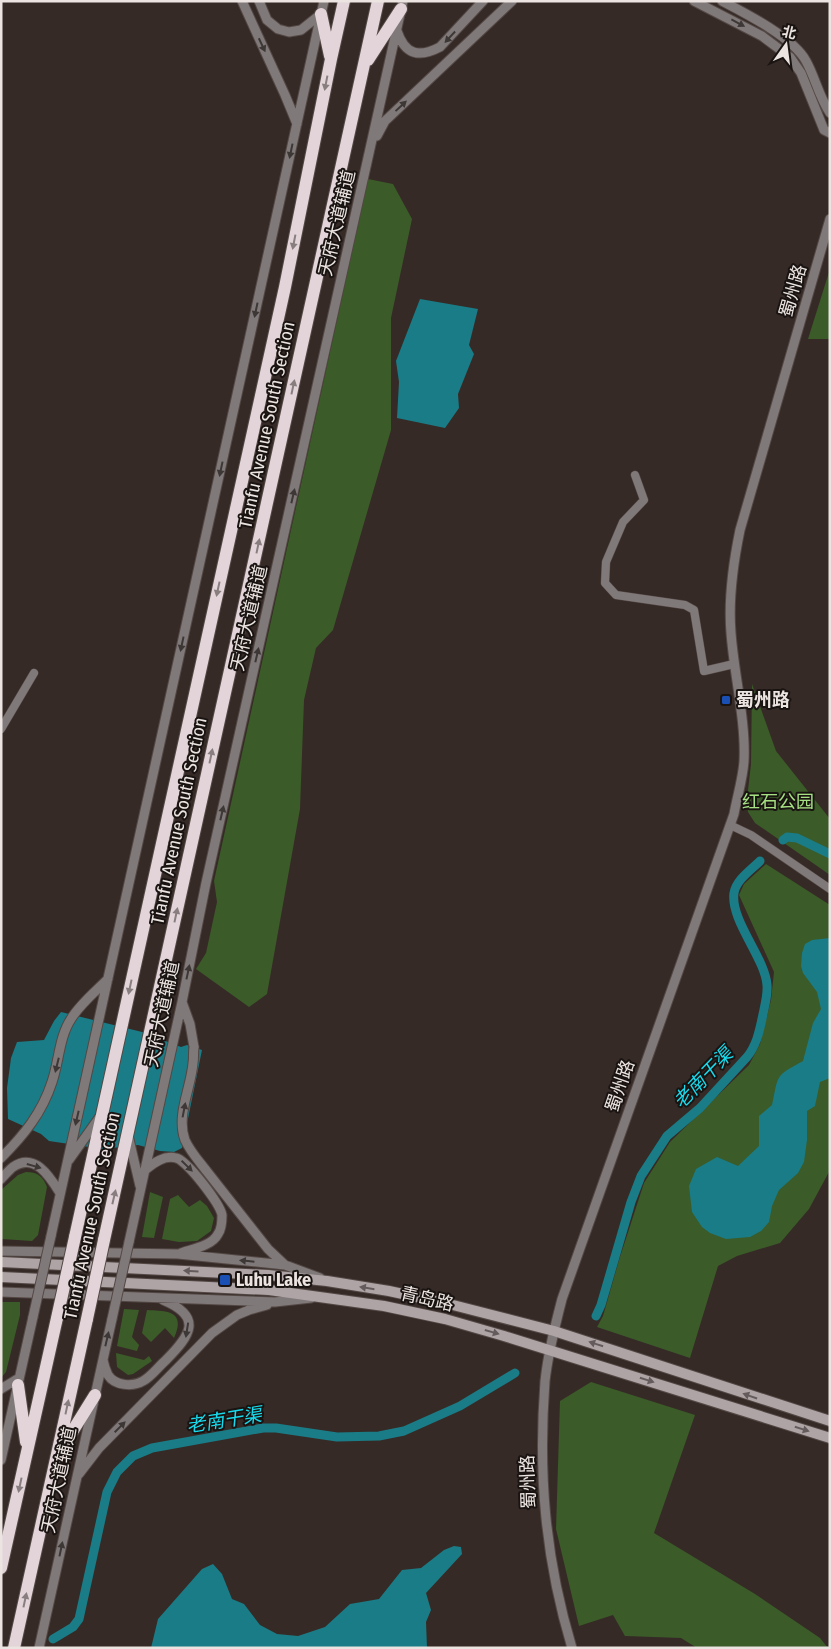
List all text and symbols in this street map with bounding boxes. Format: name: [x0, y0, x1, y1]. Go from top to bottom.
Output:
one-way arrow: [731, 19, 745, 27]
north arrow: [761, 20, 811, 70]
text: 北: [780, 23, 798, 43]
one-way arrow: [444, 31, 456, 43]
one-way arrow: [258, 38, 267, 53]
one-way arrow: [322, 75, 330, 91]
one-way arrow: [395, 100, 407, 112]
one-way arrow: [287, 144, 295, 159]
street label: 天府大道辅道: [314, 168, 360, 278]
one-way arrow: [290, 235, 298, 250]
street label: 蜀州路: [775, 262, 811, 320]
one-way arrow: [252, 302, 260, 318]
street label: Tianfu Avenue South Section: [234, 320, 300, 530]
one-way arrow: [289, 380, 297, 395]
one-way arrow: [217, 461, 225, 476]
one-way arrow: [289, 489, 297, 504]
one-way arrow: [254, 539, 262, 554]
street label: 天府大道辅道: [226, 563, 272, 673]
one-way arrow: [214, 582, 222, 597]
one-way arrow: [178, 637, 186, 652]
one-way arrow: [253, 647, 261, 662]
place label: 蜀州路: [736, 689, 790, 711]
marker: 蜀州路: [720, 694, 732, 706]
street label: Tianfu Avenue South Section: [146, 716, 212, 926]
one-way arrow: [207, 749, 215, 764]
park label: 红石公园: [742, 791, 814, 813]
one-way arrow: [218, 806, 226, 821]
one-way arrow: [172, 907, 180, 922]
street label: 天府大道辅道: [140, 959, 184, 1069]
one-way arrow: [184, 965, 192, 980]
one-way arrow: [126, 979, 134, 994]
water label: 老南干渠: [668, 1041, 740, 1113]
street label: 蜀州路: [601, 1057, 639, 1115]
one-way arrow: [52, 1058, 60, 1073]
one-way arrow: [180, 1102, 188, 1117]
street label: Tianfu Avenue South Section: [59, 1111, 125, 1321]
one-way arrow: [73, 1111, 81, 1126]
one-way arrow: [181, 1160, 193, 1172]
one-way arrow: [27, 1163, 42, 1171]
one-way arrow: [110, 1189, 118, 1204]
one-way arrow: [239, 1257, 255, 1265]
one-way arrow: [183, 1267, 199, 1275]
place label: Luhu Lake: [236, 1269, 311, 1291]
marker: Luhu Lake: [218, 1273, 232, 1287]
street label: 青岛路: [398, 1282, 456, 1316]
one-way arrow: [358, 1283, 374, 1291]
one-way arrow: [182, 1322, 190, 1338]
one-way arrow: [485, 1329, 500, 1337]
one-way arrow: [103, 1331, 111, 1347]
one-way arrow: [588, 1339, 603, 1347]
one-way arrow: [640, 1377, 655, 1384]
one-way arrow: [742, 1392, 757, 1400]
one-way arrow: [63, 1400, 71, 1415]
water label: 老南干渠: [185, 1402, 266, 1437]
one-way arrow: [114, 1421, 126, 1433]
street label: 天府大道辅道: [37, 1425, 81, 1535]
one-way arrow: [795, 1426, 810, 1434]
street label: 蜀州路: [516, 1455, 540, 1509]
one-way arrow: [15, 1478, 23, 1494]
one-way arrow: [57, 1541, 65, 1556]
one-way arrow: [21, 1592, 29, 1608]

